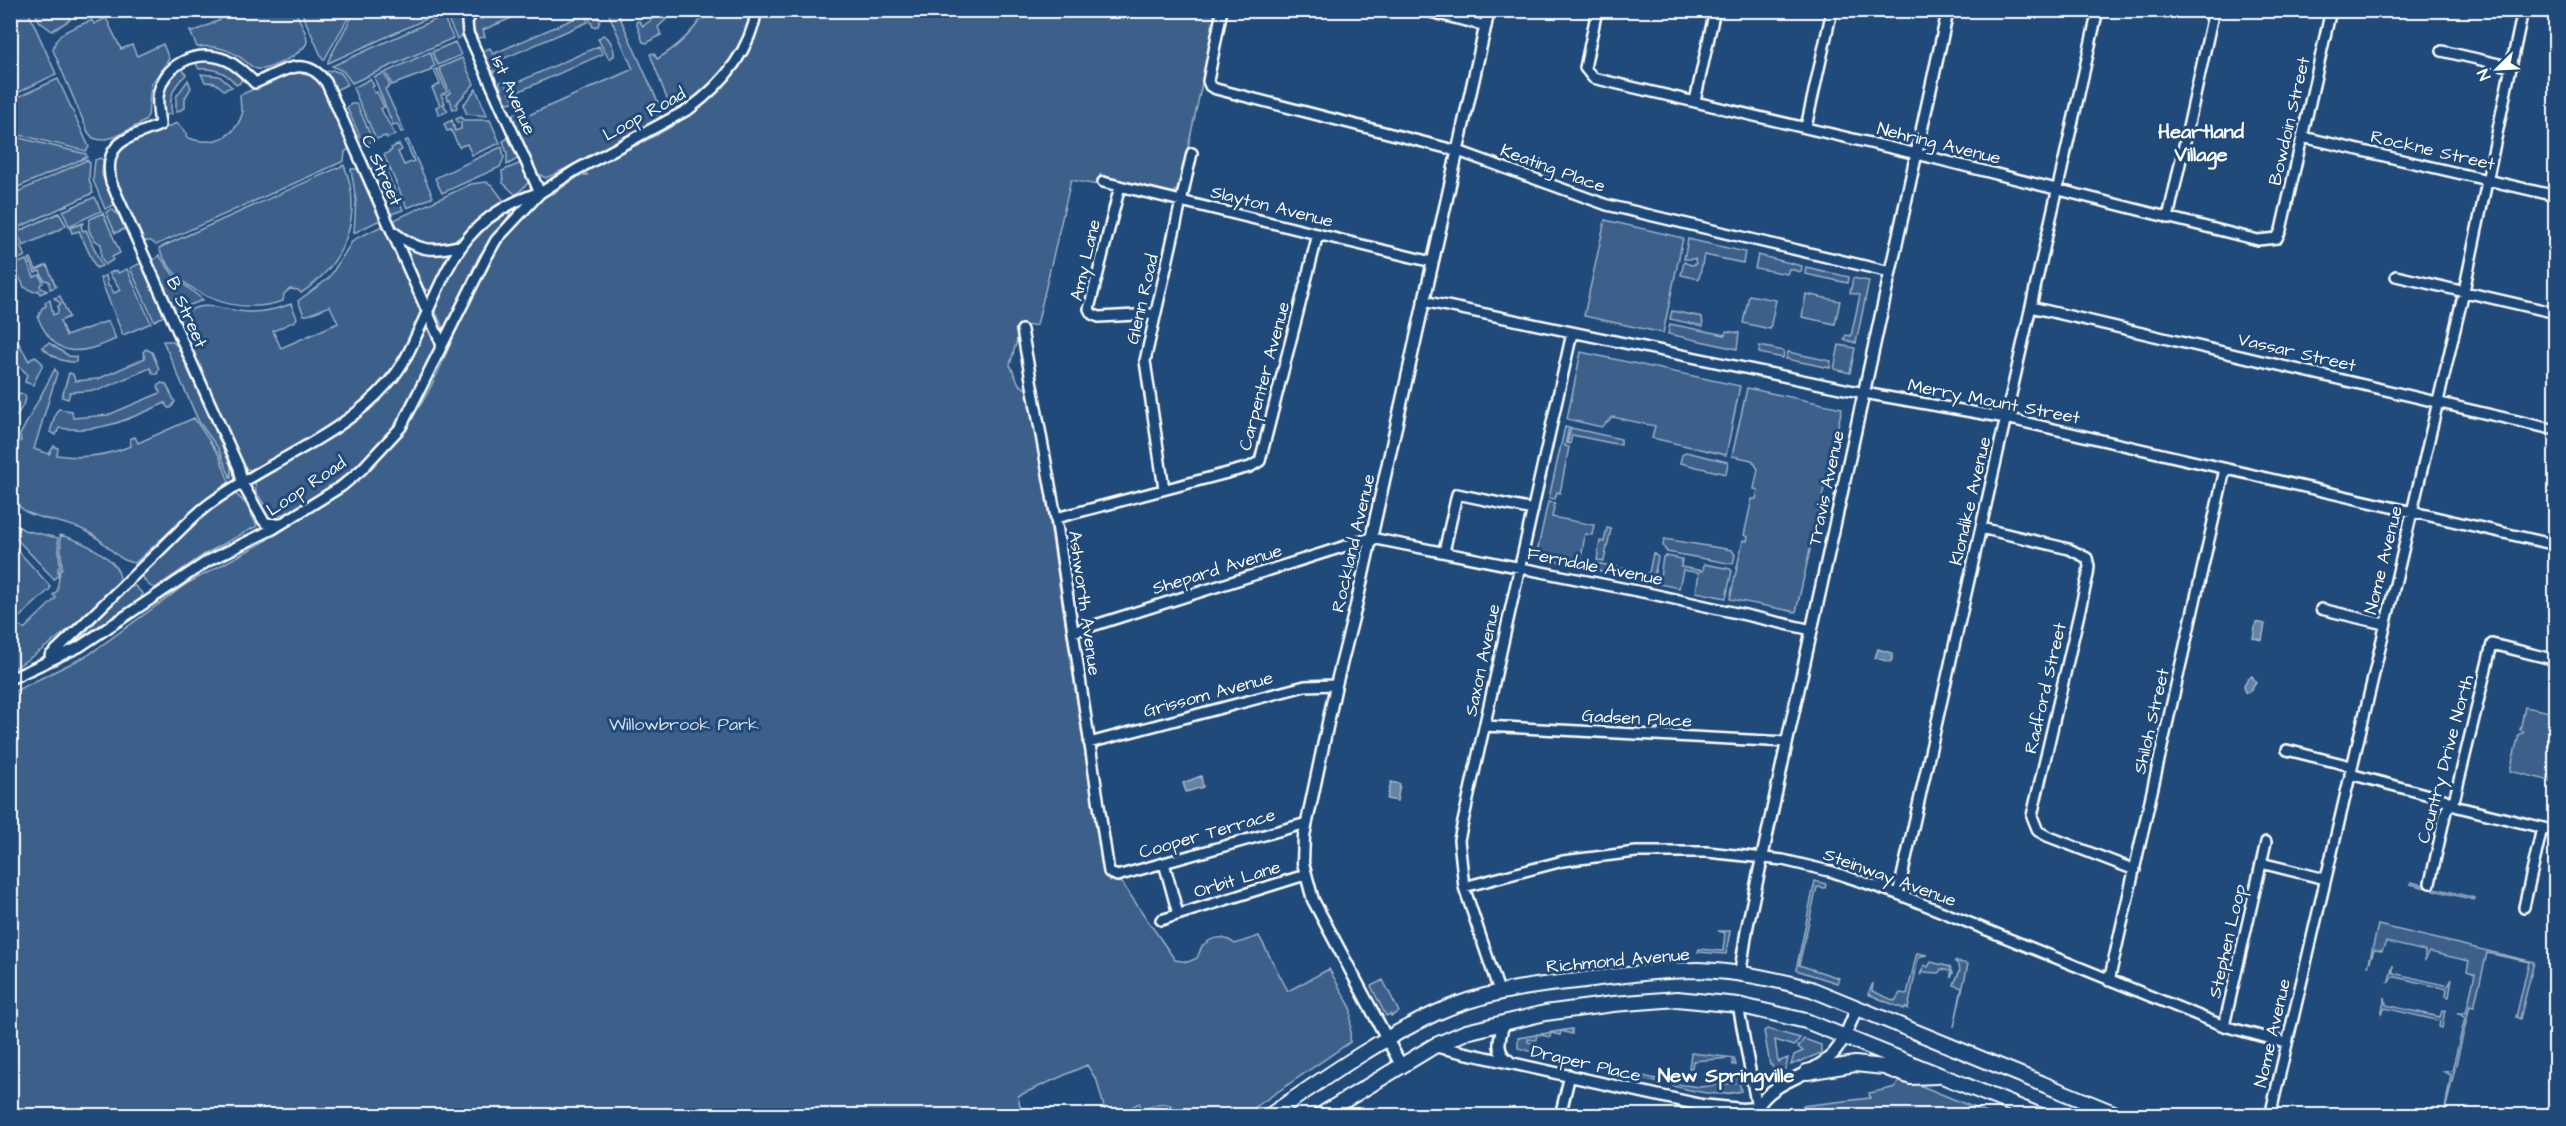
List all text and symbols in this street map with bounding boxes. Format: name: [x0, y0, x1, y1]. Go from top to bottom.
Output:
north arrow: [2467, 39, 2527, 99]
street label: 1st Avenue: [485, 52, 542, 139]
street label: Bowdoin Street: [2263, 54, 2317, 188]
text: N: [2472, 66, 2496, 84]
street label: Loop Road: [598, 81, 690, 148]
street label: Nehring Avenue: [1874, 116, 2004, 172]
district label: Heartland Village: [2158, 118, 2245, 170]
street label: Rockne Street: [2368, 124, 2498, 177]
street label: C Street: [355, 131, 409, 210]
street label: Keating Place: [1497, 138, 1609, 200]
street label: Slayton Avenue: [1208, 179, 1336, 235]
street label: Amy Lane: [1064, 217, 1108, 304]
street label: Glenn Road: [1120, 252, 1165, 347]
street label: B Street: [160, 273, 214, 352]
street label: Carpenter Avenue: [1233, 299, 1296, 453]
street label: Vassar Street: [2235, 327, 2359, 378]
street label: Merry Mount Street: [1906, 373, 2083, 432]
street label: Travis Avenue: [1802, 428, 1851, 548]
street label: Klondike Avenue: [1944, 434, 1997, 568]
street label: Loop Road: [261, 451, 351, 522]
street label: Rockland Avenue: [1325, 471, 1382, 615]
street label: Nome Avenue: [2358, 503, 2409, 617]
street label: Ashworth Avenue: [1062, 529, 1107, 677]
street label: Shepard Avenue: [1149, 538, 1285, 601]
street label: Ferndale Avenue: [1525, 541, 1665, 592]
street label: Saxon Avenue: [1458, 601, 1507, 718]
street label: Radford Street: [2018, 619, 2073, 756]
street label: Grissom Avenue: [1141, 665, 1276, 724]
street label: Shiloh Street: [2127, 665, 2176, 776]
street label: Country Drive North: [2411, 672, 2481, 846]
street label: Gadsen Place: [1581, 703, 1693, 734]
park label: Willowbrook Park: [609, 712, 759, 737]
street label: Cooper Terrace: [1136, 802, 1279, 865]
street label: Steinway Avenue: [1820, 842, 1960, 914]
street label: Orbit Lane: [1191, 854, 1284, 905]
street label: Stephen Loop: [2202, 882, 2253, 1001]
street label: Richmond Avenue: [1545, 942, 1691, 979]
street label: Nome Avenue: [2248, 976, 2297, 1090]
street label: Draper Place: [1528, 1039, 1644, 1088]
district label: New Springville: [1658, 1062, 1794, 1091]

